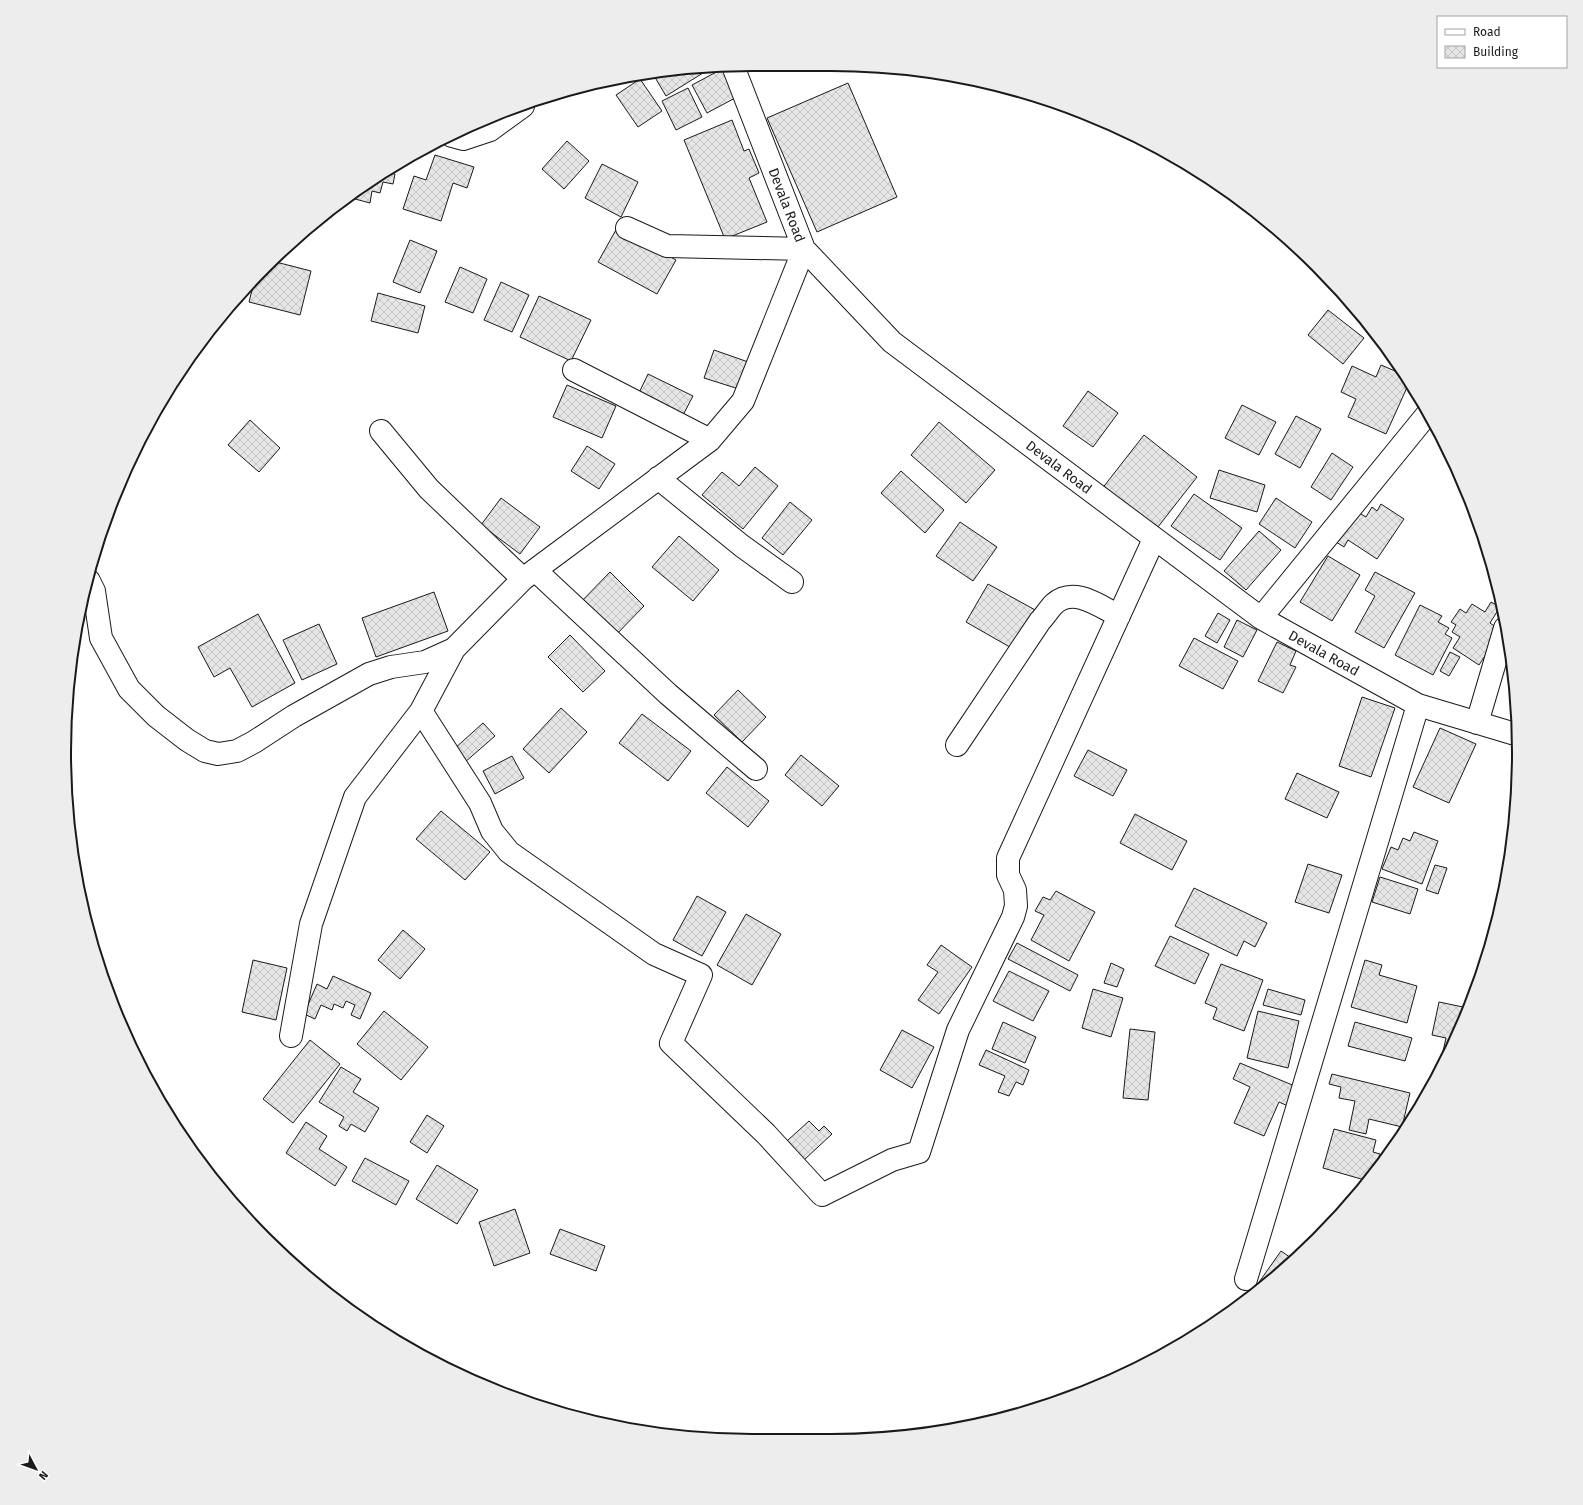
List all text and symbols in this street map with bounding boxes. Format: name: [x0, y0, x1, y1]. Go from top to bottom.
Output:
legend: [1437, 16, 1567, 68]
text: Road: [1473, 25, 1501, 39]
text: Building: [1473, 45, 1519, 59]
street label: Devala Road: [765, 166, 809, 245]
street label: Devala Road: [1022, 437, 1095, 498]
street label: Devala Road: [1285, 627, 1362, 680]
north arrow: [16, 1449, 56, 1489]
text: N: [36, 1468, 50, 1482]

